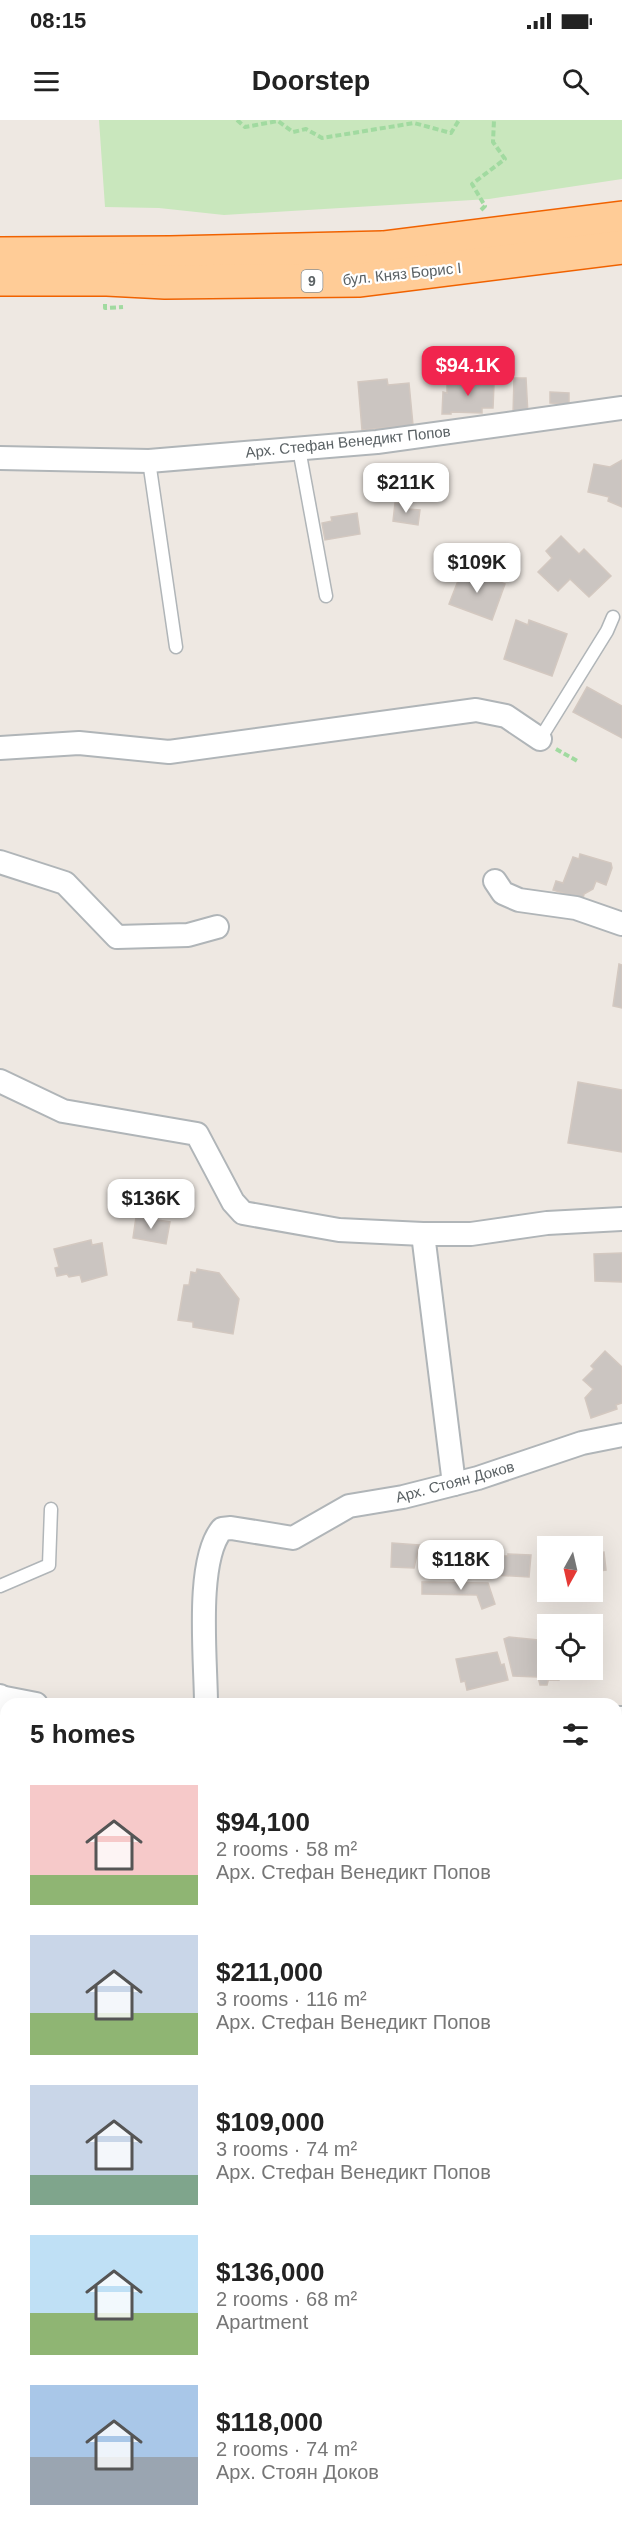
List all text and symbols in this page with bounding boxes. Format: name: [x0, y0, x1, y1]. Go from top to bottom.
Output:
text: 08:15: [30, 8, 86, 33]
icon: menu: [30, 65, 63, 98]
icon: search: [559, 65, 592, 98]
text: Doorstep: [252, 66, 370, 96]
street label: бул. Княз Борис I: [342, 259, 462, 288]
road number: 9: [302, 270, 322, 292]
pin: $94.1K: [419, 346, 517, 397]
text: $94.1K: [436, 354, 500, 376]
street label: Арх. Стефан Венедикт Попов: [245, 422, 451, 461]
pin: $211K: [364, 463, 448, 514]
text: $211K: [377, 471, 435, 493]
pin: $109K: [435, 543, 519, 594]
text: $109K: [448, 551, 506, 573]
pin: $136K: [109, 1179, 193, 1230]
text: $136K: [122, 1187, 180, 1209]
street label: Арх. Стоян Доков: [394, 1457, 516, 1506]
north arrow: [537, 1536, 603, 1602]
map controls: [537, 1536, 603, 1680]
pin: $118K: [419, 1540, 503, 1591]
text: $118K: [432, 1548, 490, 1570]
button: locate: [537, 1614, 603, 1680]
icon: filters: [559, 1718, 592, 1751]
text: 5 homes: [30, 1719, 136, 1749]
text: $94,100: [216, 1807, 310, 1837]
icon: home: [78, 1809, 150, 1881]
text: 2 rooms · 58 m²: [216, 1838, 357, 1860]
text: Арх. Стефан Венедикт Попов: [216, 1861, 491, 1883]
text: $211,000: [216, 1957, 323, 1987]
icon: home: [78, 1959, 150, 2031]
text: 3 rooms · 116 m²: [216, 1988, 367, 2010]
text: Арх. Стефан Венедикт Попов: [216, 2011, 491, 2033]
text: $109,000: [216, 2107, 324, 2137]
icon: home: [78, 2109, 150, 2181]
text: 3 rooms · 74 m²: [216, 2138, 357, 2160]
text: Арх. Стефан Венедикт Попов: [216, 2161, 491, 2183]
text: $136,000: [216, 2257, 324, 2287]
icon: home: [78, 2259, 150, 2331]
text: 2 rooms · 68 m²: [216, 2288, 357, 2310]
text: Apartment: [216, 2311, 308, 2333]
text: $118,000: [216, 2407, 323, 2437]
icon: home: [78, 2409, 150, 2481]
text: 2 rooms · 74 m²: [216, 2438, 357, 2460]
text: Арх. Стоян Доков: [216, 2461, 379, 2483]

